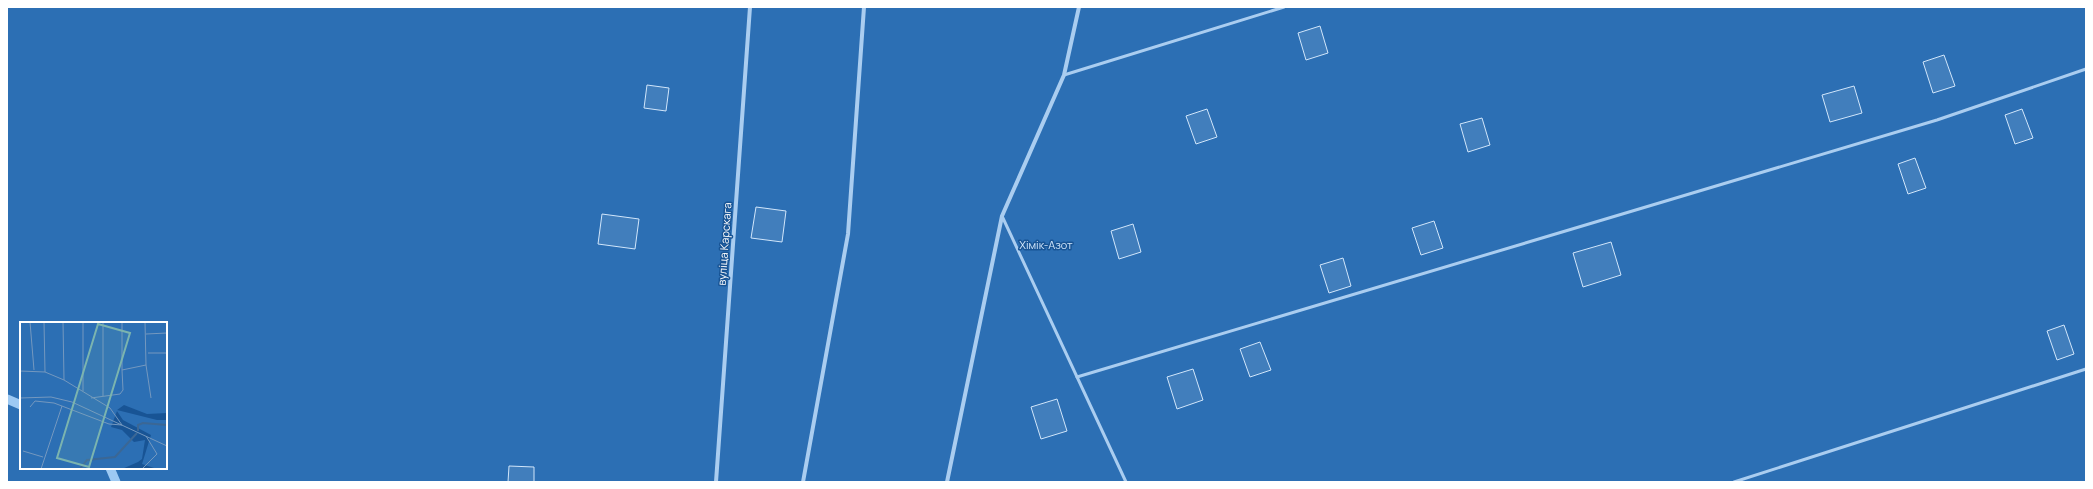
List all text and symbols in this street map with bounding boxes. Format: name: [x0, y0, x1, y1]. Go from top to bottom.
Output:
street label: вуліца Карскага: [714, 202, 734, 286]
park label: Хімік-Азот: [1019, 237, 1073, 252]
inset map: [20, 322, 167, 469]

